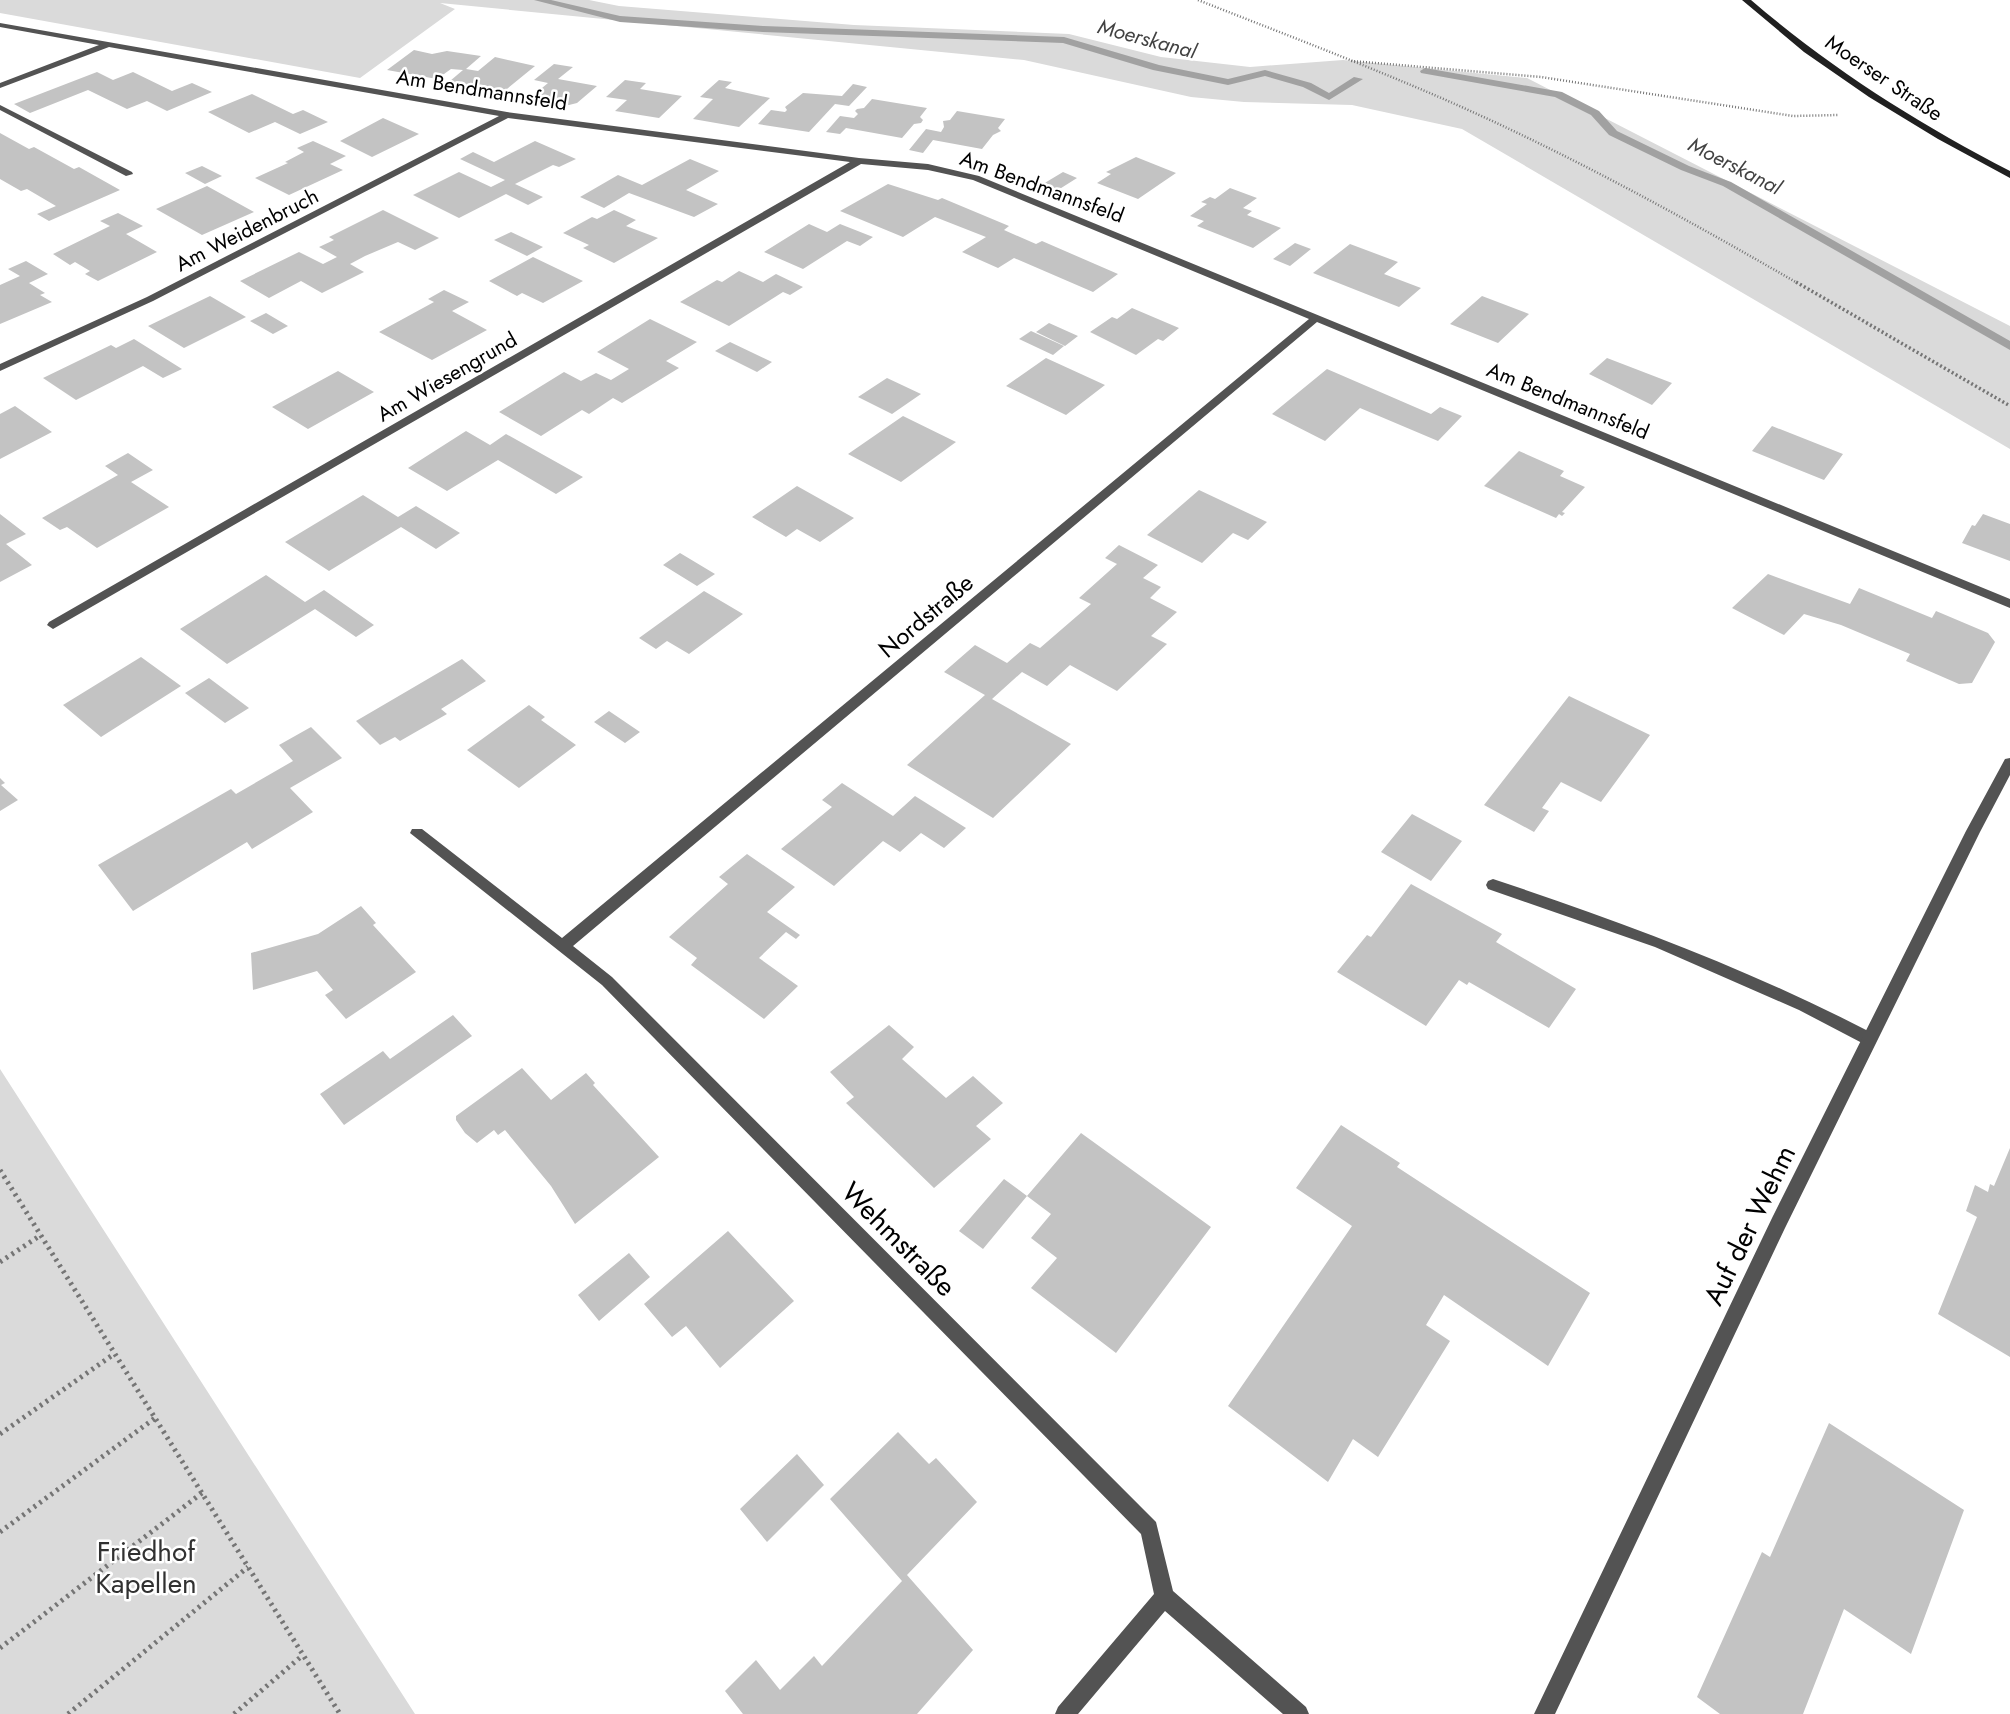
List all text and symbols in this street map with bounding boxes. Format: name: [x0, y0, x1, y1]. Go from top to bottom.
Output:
water label: Moerskanal: [1094, 11, 1201, 67]
street label: Moerser Straße: [1819, 28, 1949, 129]
street label: Am Bendmannsfeld: [394, 62, 570, 118]
water label: Moerskanal: [1683, 130, 1788, 203]
street label: Am Bendmannsfeld: [956, 143, 1128, 231]
street label: Am Weidenbruch: [170, 181, 324, 279]
street label: Am Wiesengrund: [371, 325, 523, 429]
street label: Am Bendmannsfeld: [1482, 355, 1654, 447]
street label: Nordstraße: [870, 565, 981, 666]
street label: Auf der Wehm: [1693, 1138, 1806, 1312]
street label: Wehmstraße: [832, 1173, 965, 1306]
park label: Friedhof Kapellen: [95, 1531, 197, 1604]

